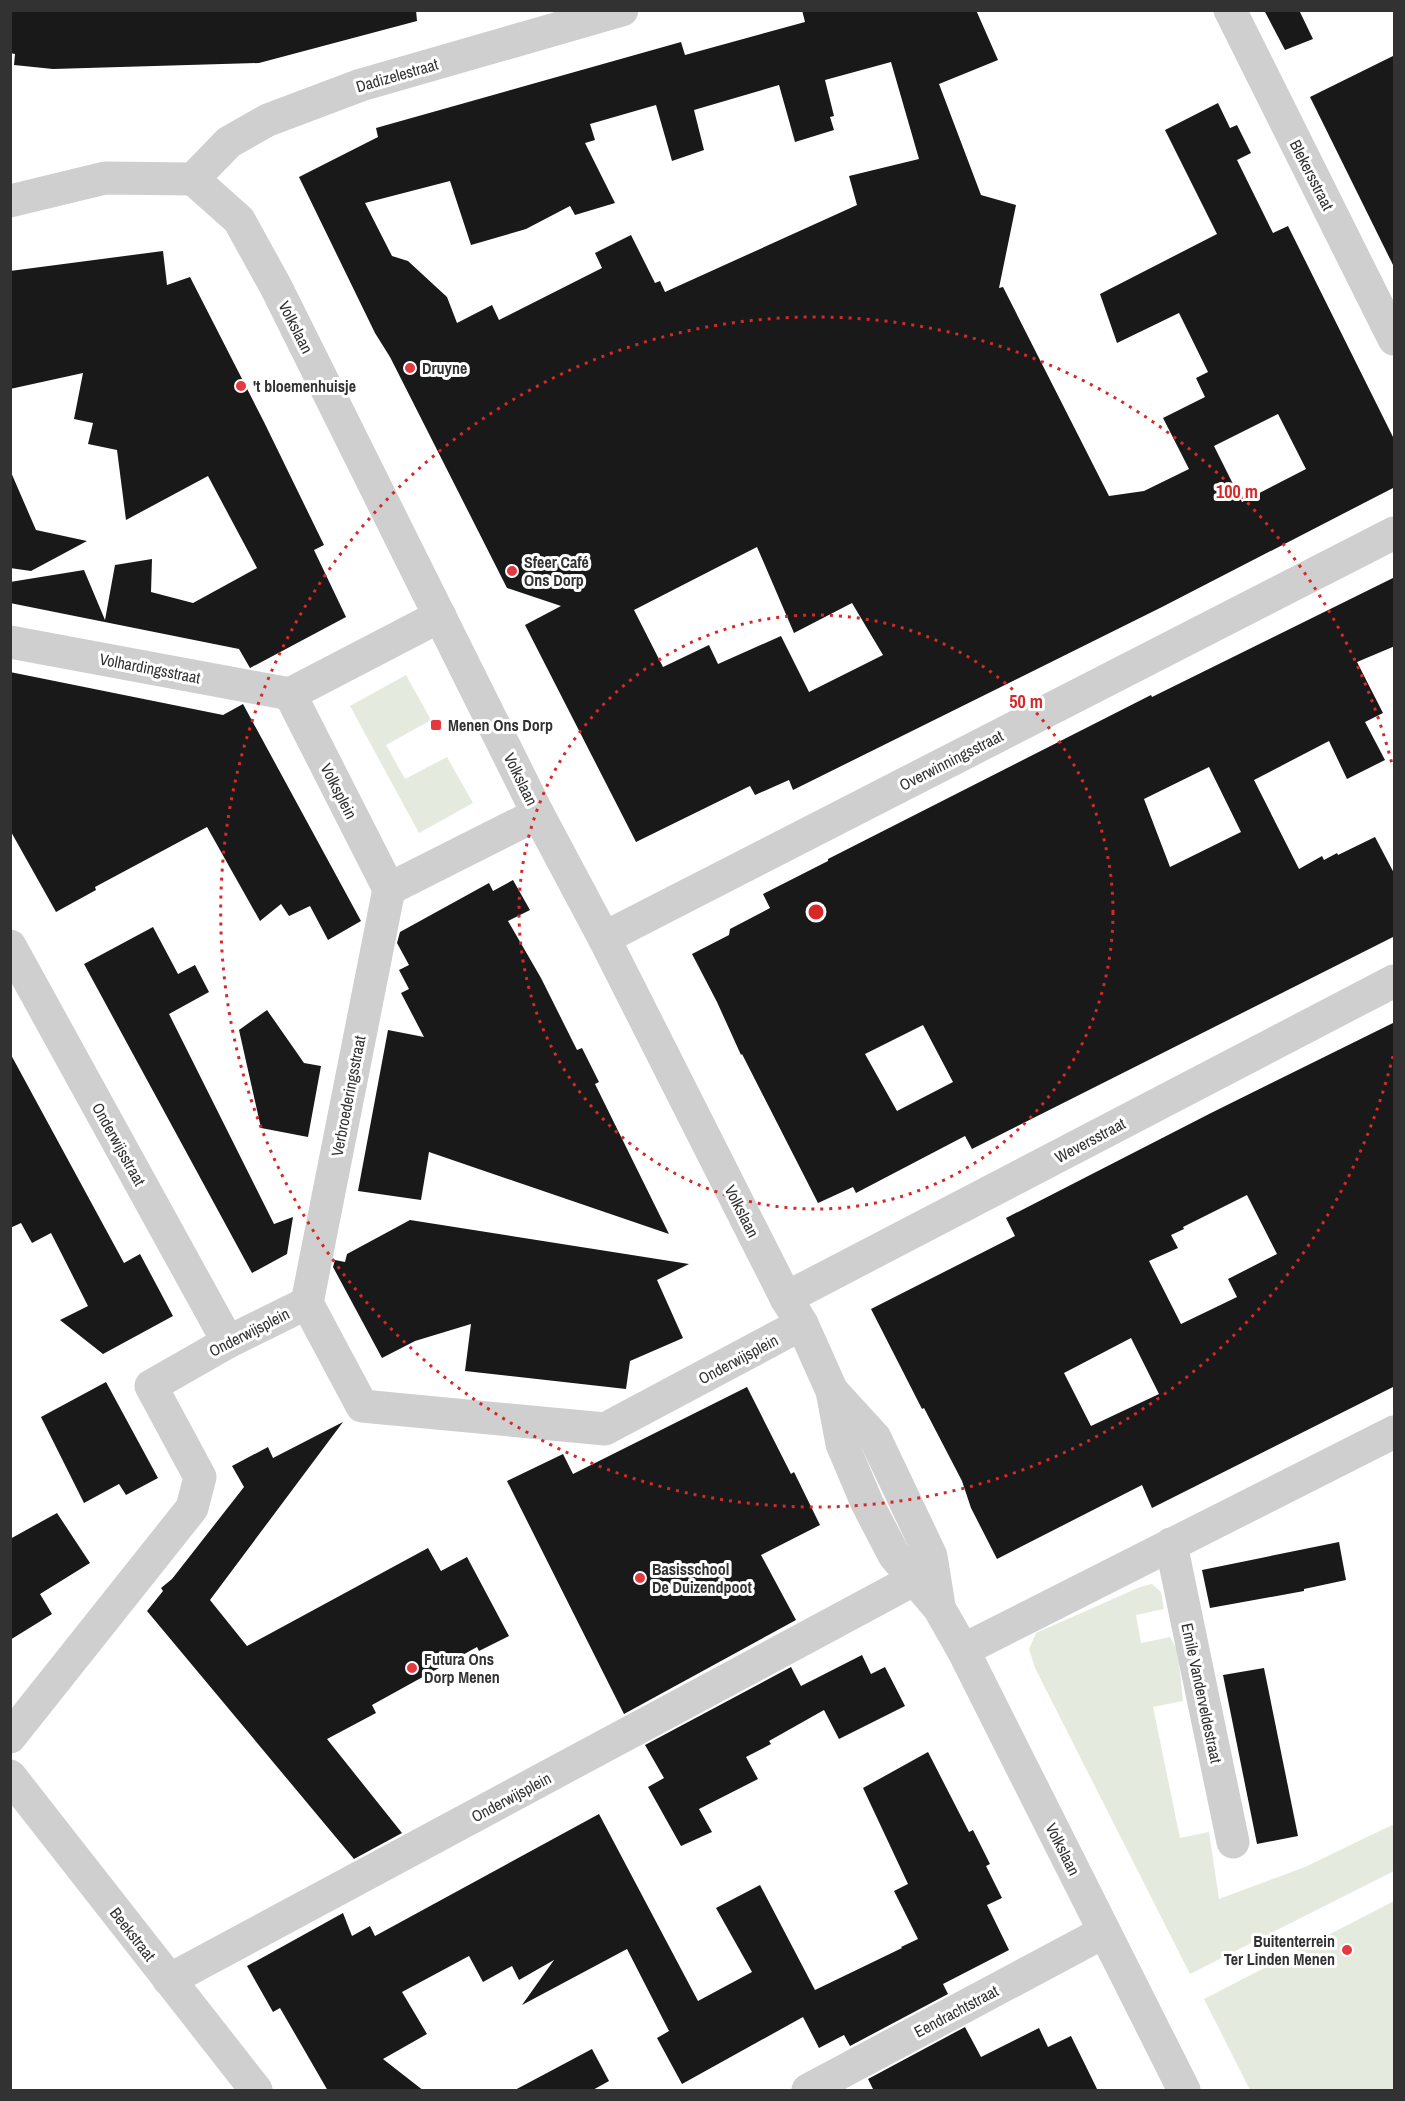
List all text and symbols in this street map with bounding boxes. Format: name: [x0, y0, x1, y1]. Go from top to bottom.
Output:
street label: Dadizelestraat: [353, 53, 441, 97]
street label: Blekersstraat: [1285, 136, 1339, 214]
street label: Volkslaan: [273, 297, 319, 357]
place label: Druyne: [422, 357, 467, 379]
marker: Druyne: [403, 361, 417, 375]
place label: 't bloemenhuisje: [253, 375, 356, 397]
marker: 't bloemenhuisje: [234, 379, 248, 393]
text: 100 m: [1216, 479, 1258, 504]
place label: Sfeer Café Ons Dorp: [524, 551, 589, 591]
marker: Sfeer Café Ons Dorp: [505, 564, 519, 578]
street label: Volhardingsstraat: [98, 647, 203, 689]
text: 50 m: [1009, 689, 1043, 714]
place label: Menen Ons Dorp: [448, 714, 553, 736]
marker: Menen Ons Dorp: [429, 718, 443, 732]
street label: Overwinningsstraat: [895, 724, 1007, 796]
street label: Volkslaan: [499, 749, 543, 809]
street label: Volksplein: [316, 759, 362, 823]
centre of rings: [806, 902, 826, 922]
street label: Verbroederingsstraat: [326, 1033, 371, 1158]
street label: Onderwijsstraat: [87, 1098, 151, 1190]
street label: Weversstraat: [1051, 1112, 1129, 1168]
street label: Volkslaan: [719, 1181, 765, 1241]
street label: Onderwijsplein: [205, 1302, 293, 1362]
street label: Onderwijsplein: [694, 1329, 782, 1389]
place label: Basisschool De Duizendpoot: [652, 1558, 752, 1598]
marker: Basisschool De Duizendpoot: [633, 1571, 647, 1585]
street label: Emile Vanderveldestraat: [1176, 1621, 1228, 1765]
place label: Futura Ons Dorp Menen: [424, 1648, 500, 1688]
marker: Futura Ons Dorp Menen: [405, 1661, 419, 1675]
street label: Onderwijsplein: [467, 1767, 555, 1827]
street label: Volkslaan: [1040, 1819, 1086, 1879]
street label: Beekstraat: [105, 1903, 161, 1966]
place label: Buitenterrein Ter Linden Menen: [1224, 1930, 1335, 1970]
marker: Buitenterrein Ter Linden Menen: [1340, 1943, 1354, 1957]
street label: Eendrachtstraat: [910, 1979, 1002, 2042]

